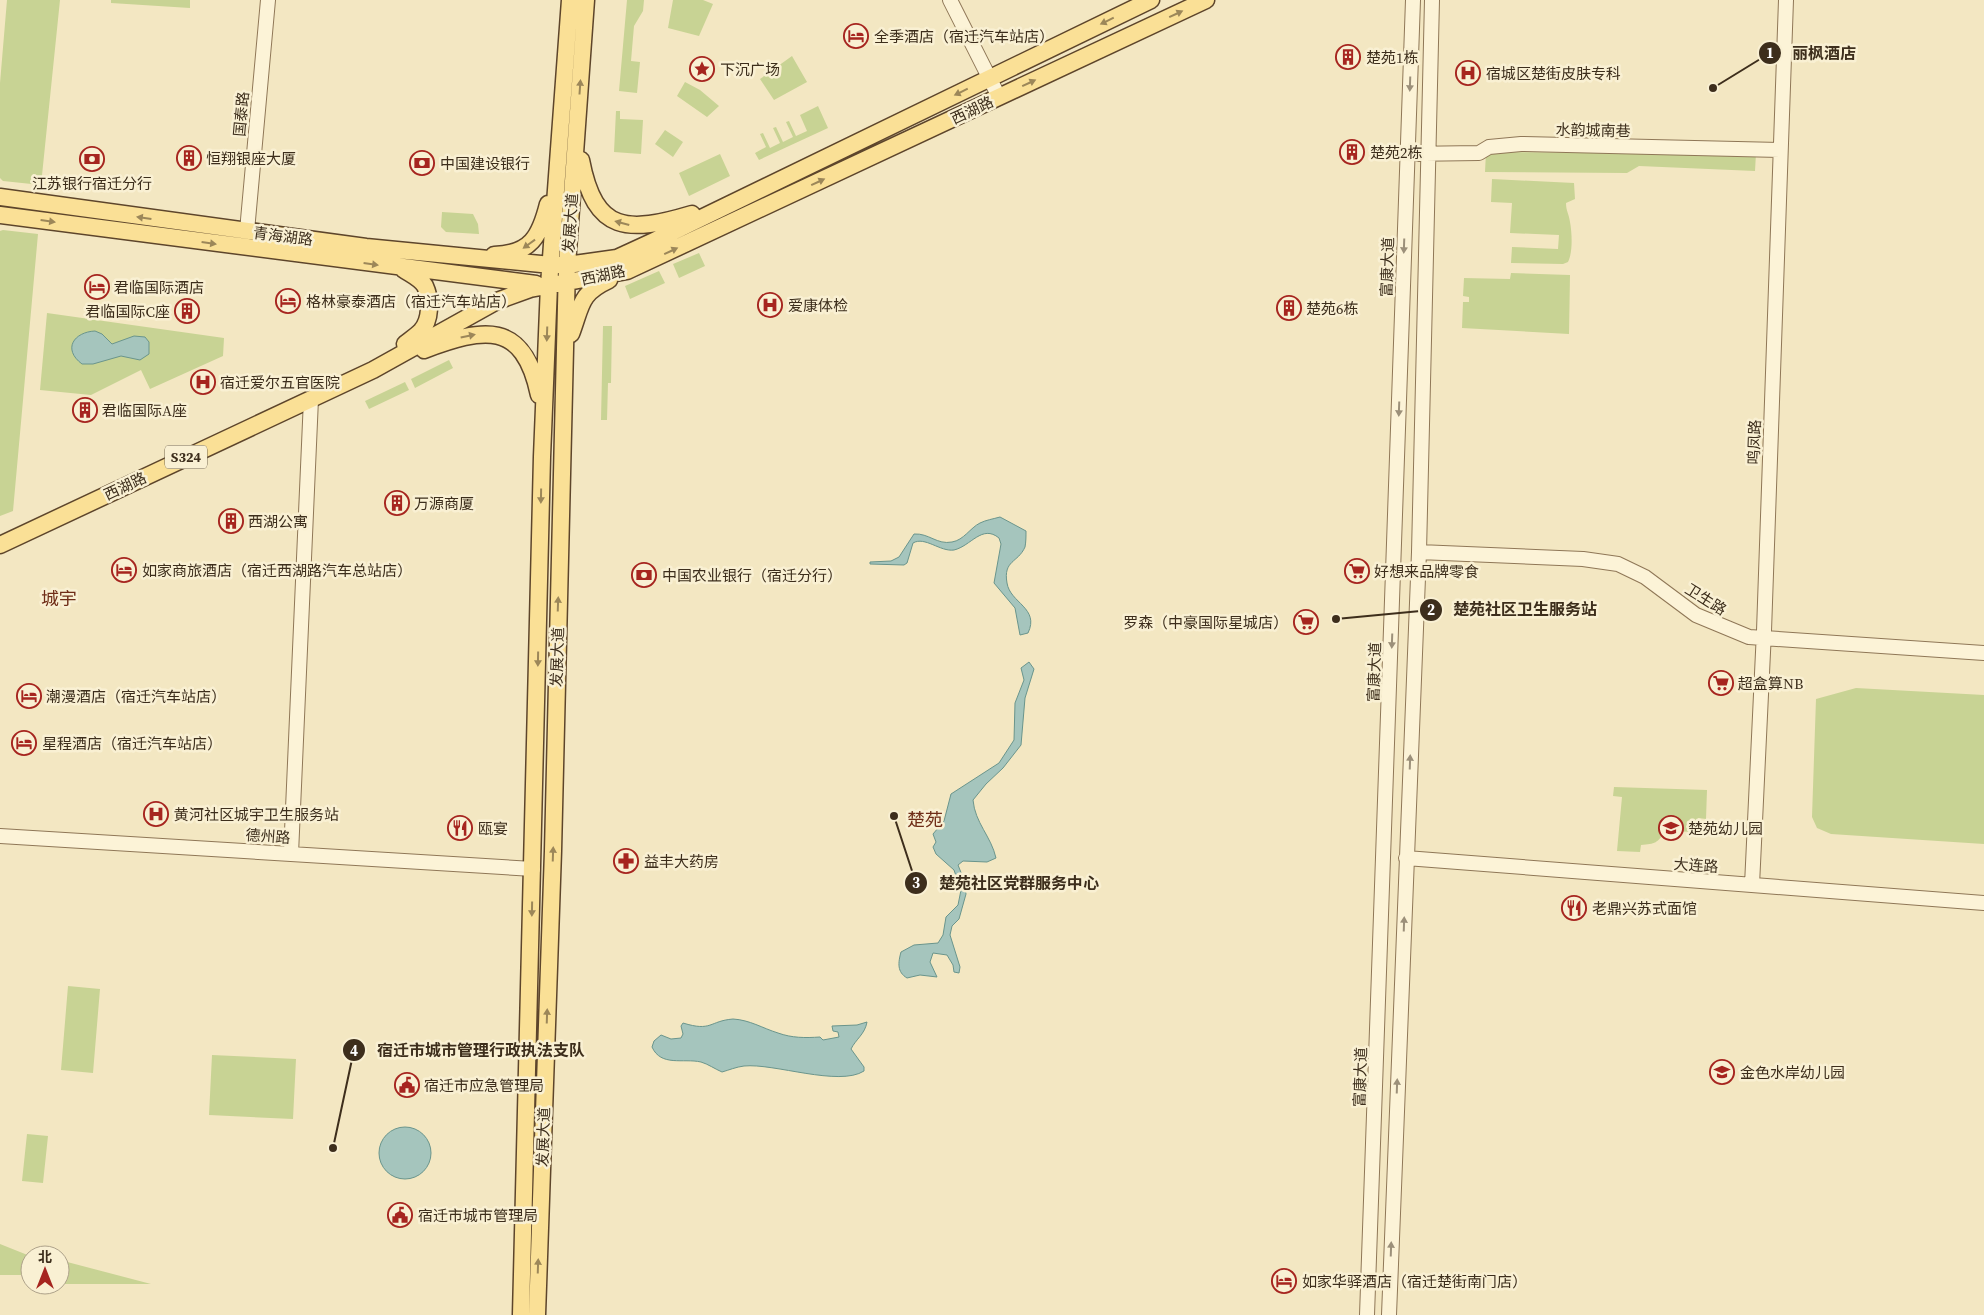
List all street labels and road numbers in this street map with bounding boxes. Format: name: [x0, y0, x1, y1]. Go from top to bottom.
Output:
street label: 国泰路: [229, 91, 253, 137]
street label: 西湖路: [947, 91, 997, 129]
street label: 水韵城南巷: [1555, 119, 1631, 141]
street label: 发展大道: [557, 192, 583, 254]
street label: 青海湖路: [252, 222, 314, 250]
street label: 富康大道: [1375, 237, 1399, 297]
street label: 西湖路: [579, 260, 627, 290]
street label: 鸣凤路: [1743, 419, 1765, 465]
road number: S324: [165, 446, 207, 468]
street label: 西湖路: [100, 467, 150, 505]
street label: 卫生路: [1681, 578, 1731, 620]
street label: 发展大道: [545, 627, 569, 687]
street label: 富康大道: [1362, 642, 1386, 702]
street label: 德州路: [245, 824, 291, 848]
street label: 大连路: [1673, 853, 1719, 877]
street label: 富康大道: [1348, 1047, 1372, 1107]
street label: 发展大道: [531, 1107, 555, 1167]

